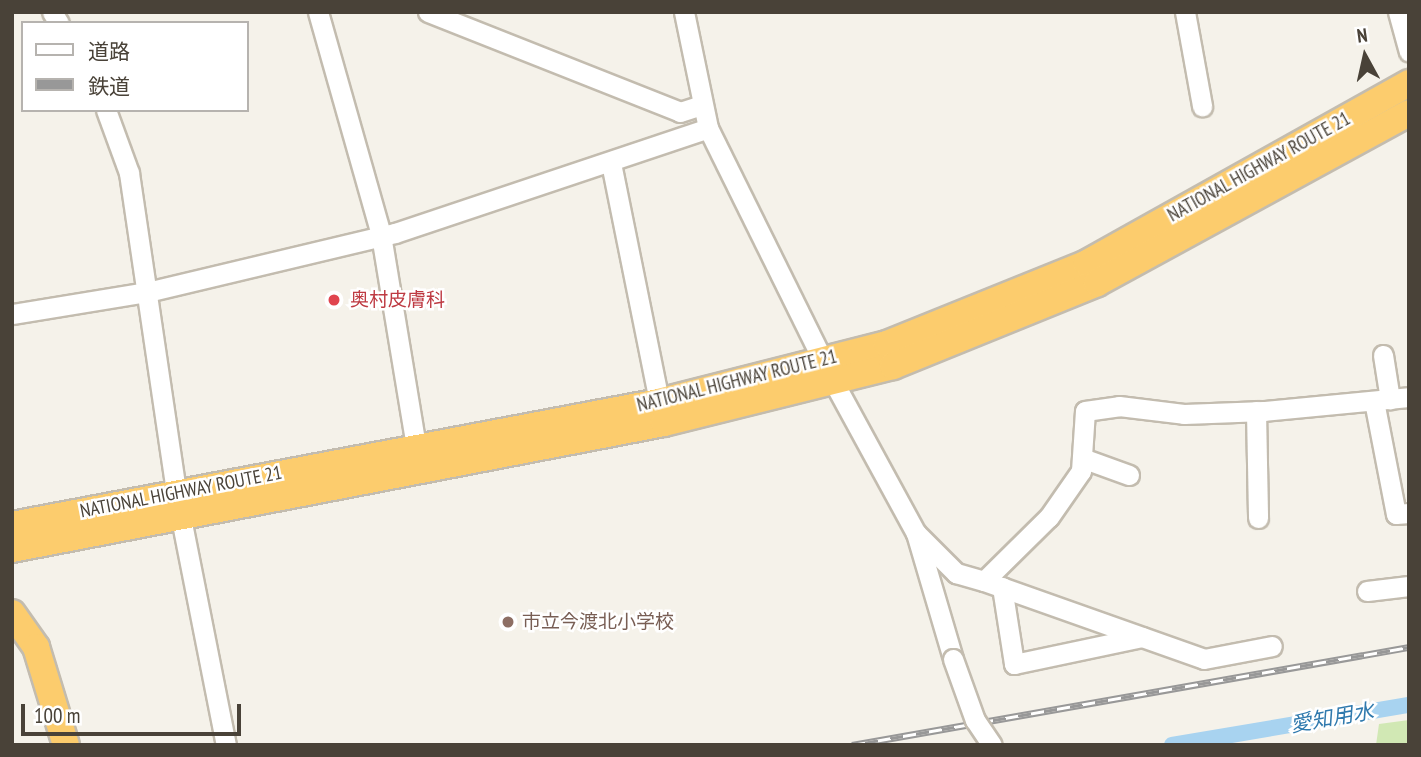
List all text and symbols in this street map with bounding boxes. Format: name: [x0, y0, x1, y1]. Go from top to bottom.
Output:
legend: [21, 21, 248, 112]
north arrow: [1330, 21, 1400, 91]
text: N: [1355, 23, 1369, 48]
text: 道路: [88, 38, 130, 65]
text: 鉄道: [88, 73, 130, 100]
street label: NATIONAL HIGHWAY ROUTE 21: [1163, 107, 1355, 227]
place label: 奥村皮膚科: [350, 289, 445, 311]
marker: 奥村皮膚科: [324, 290, 344, 310]
street label: NATIONAL HIGHWAY ROUTE 21: [634, 345, 840, 417]
street label: NATIONAL HIGHWAY ROUTE 21: [78, 461, 284, 523]
place label: 市立今渡北小学校: [522, 611, 674, 633]
marker: 市立今渡北小学校: [500, 614, 516, 630]
scale bar: [24, 690, 245, 734]
water label: 愛知用水: [1288, 698, 1376, 738]
text: 100 m: [34, 702, 80, 729]

